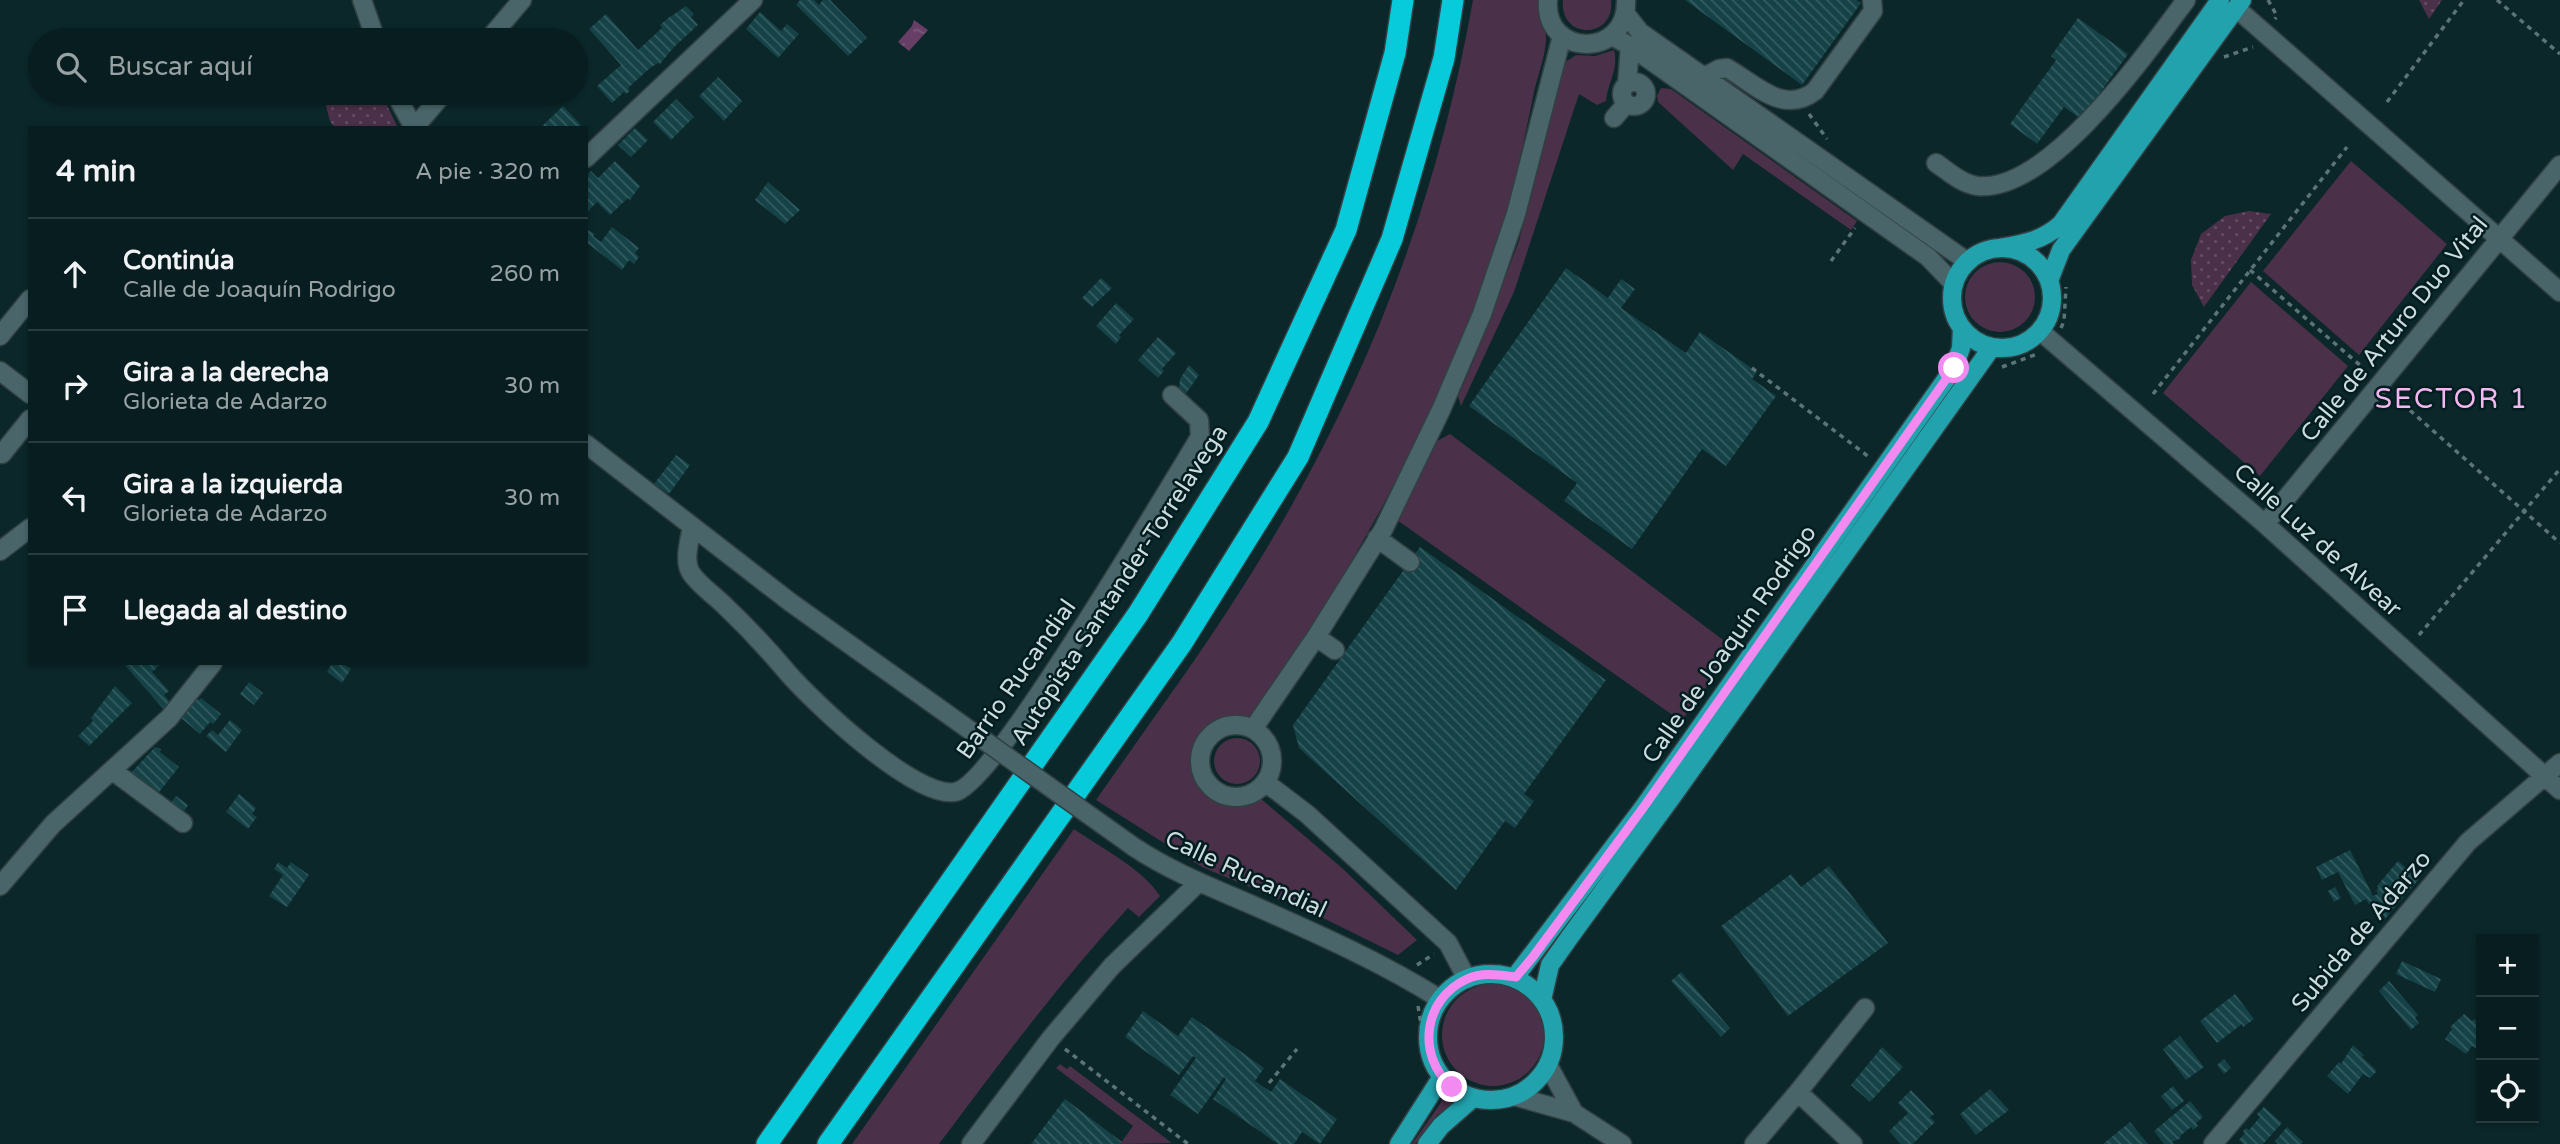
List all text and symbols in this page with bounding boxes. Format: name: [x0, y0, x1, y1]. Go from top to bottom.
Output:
search box: [28, 28, 588, 105]
icon: search: [52, 48, 90, 86]
text: Buscar aquí: [108, 51, 253, 82]
text: 4 min: [56, 153, 136, 190]
text: A pie · 320 m: [415, 158, 560, 186]
street label: Calle de Arturo Duo Vital: [2295, 211, 2494, 448]
text: Continúa: [123, 245, 235, 276]
icon: ahead: [56, 255, 94, 293]
text: 260 m: [490, 260, 560, 288]
text: Calle de Joaquín Rodrigo: [123, 276, 396, 304]
route start: [1938, 352, 1969, 383]
text: Gira a la derecha: [123, 357, 329, 388]
icon: right: [56, 367, 94, 405]
text: 30 m: [504, 372, 560, 400]
district label: SECTOR 1: [2375, 382, 2529, 416]
text: Glorieta de Adarzo: [123, 388, 327, 416]
street label: Autopista Santander-Torrelavega: [1005, 419, 1234, 751]
street label: Calle Luz de Alvear: [2228, 457, 2408, 624]
text: Gira a la izquierda: [123, 469, 343, 500]
icon: left: [56, 479, 94, 517]
text: 30 m: [504, 484, 560, 512]
text: Glorieta de Adarzo: [123, 500, 327, 528]
street label: Calle de Joaquín Rodrigo: [1636, 519, 1823, 769]
icon: arrive: [56, 591, 94, 629]
street label: Barrio Rucandial: [950, 594, 1082, 765]
text: Llegada al destino: [123, 595, 347, 626]
street label: Calle Rucandial: [1160, 824, 1331, 925]
street label: Subida de Adarzo: [2285, 845, 2437, 1018]
map controls: [2476, 934, 2539, 1123]
button: +: [2476, 934, 2539, 997]
button: −: [2476, 997, 2539, 1060]
button: locate: [2476, 1060, 2539, 1123]
route end: [1436, 1071, 1467, 1102]

